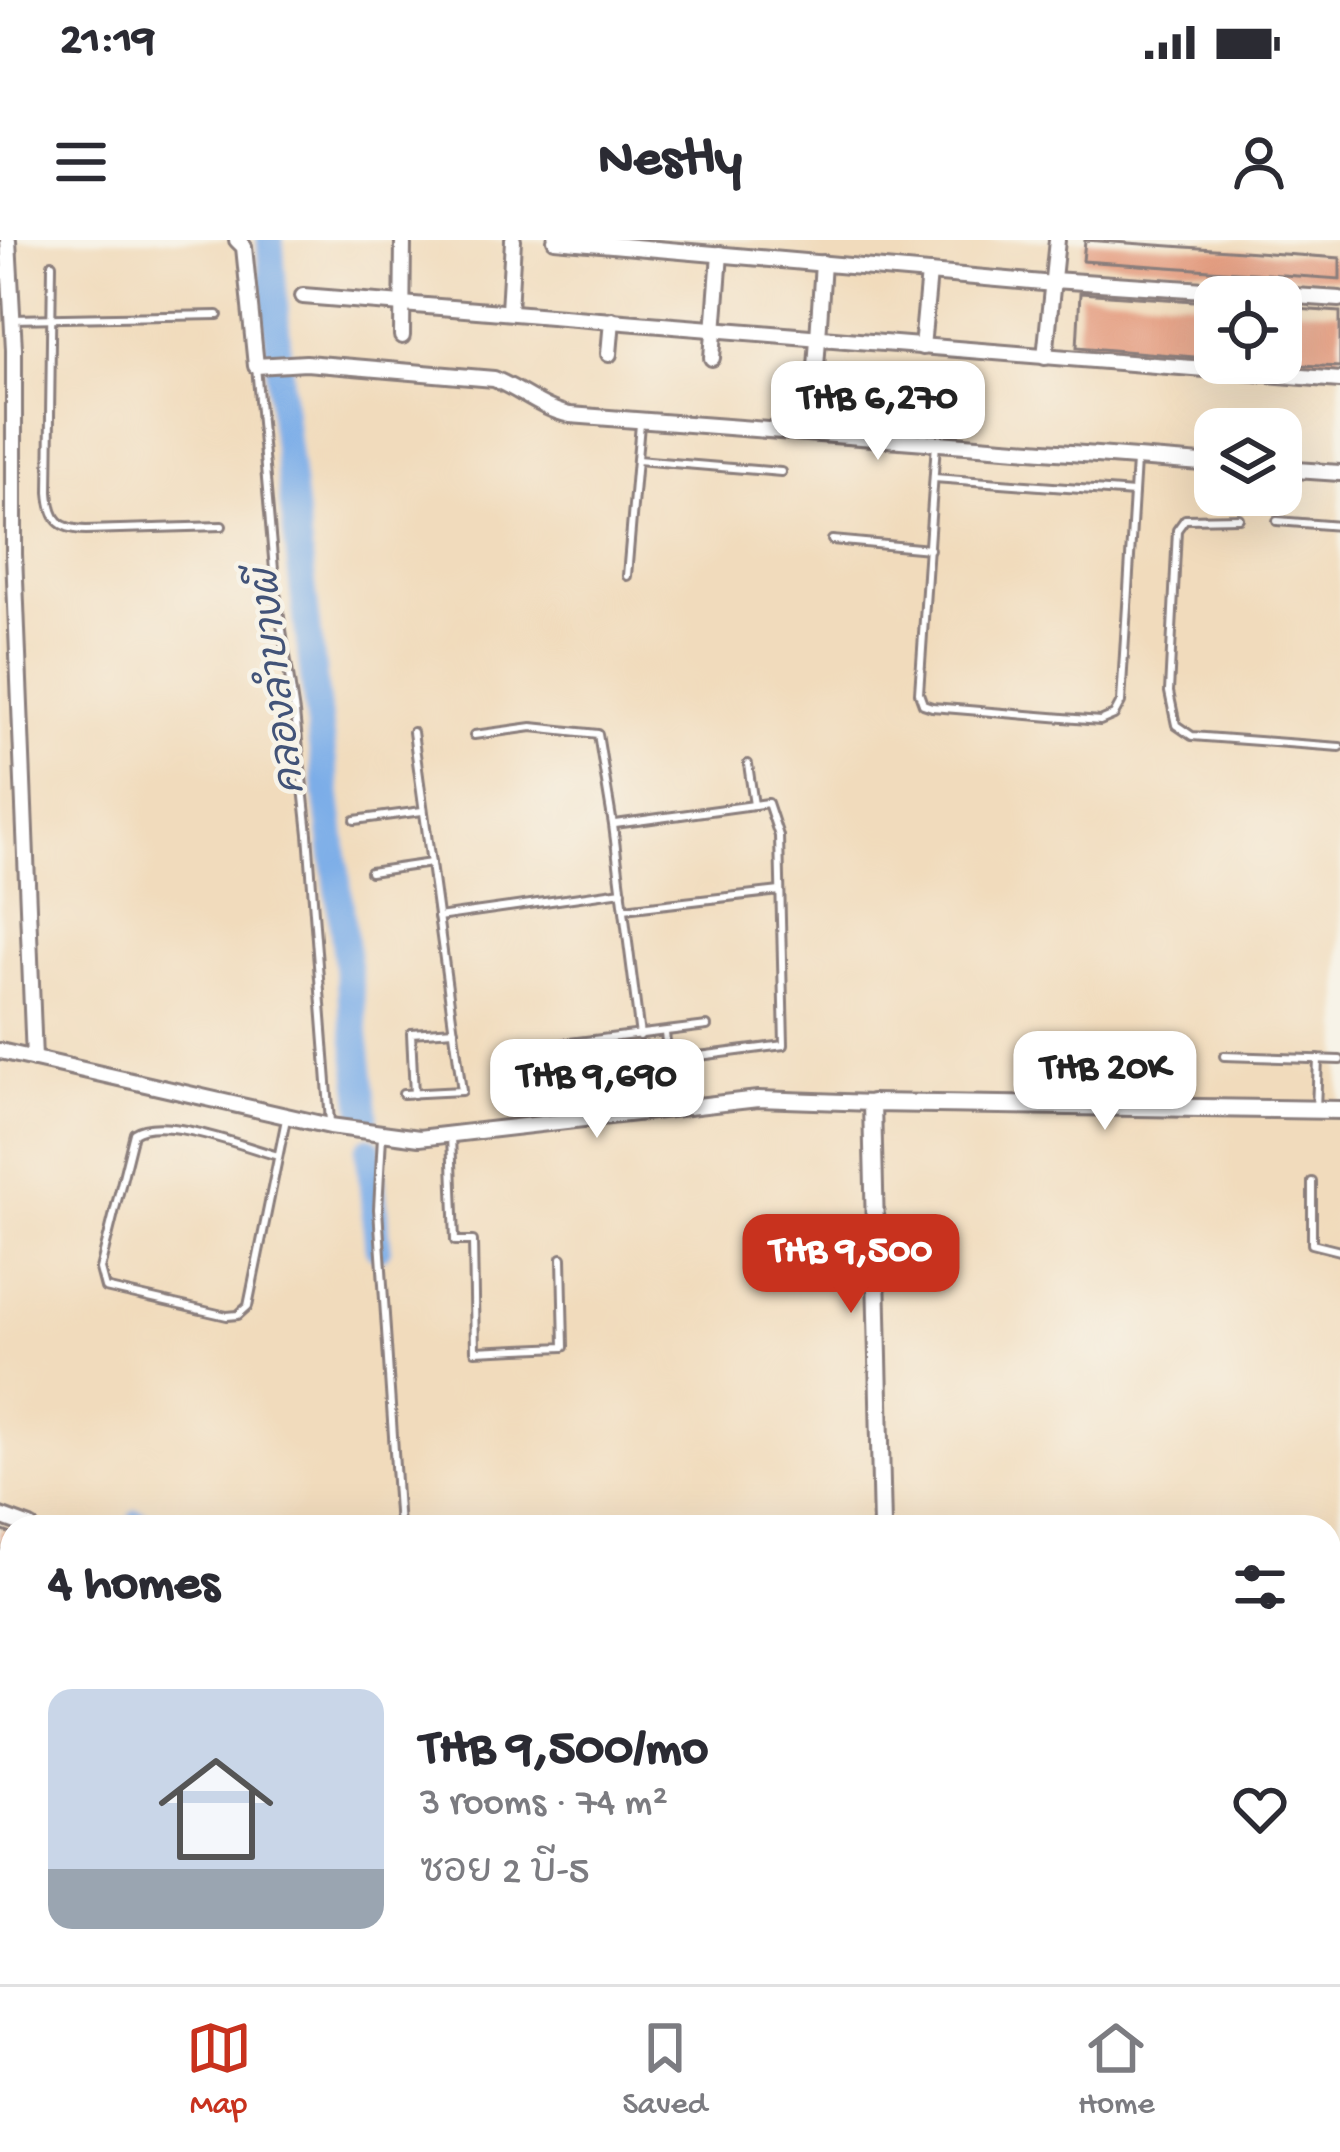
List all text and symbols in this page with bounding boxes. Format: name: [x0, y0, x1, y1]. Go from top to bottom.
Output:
text: 21:19: [60, 16, 155, 69]
icon: menu: [48, 129, 114, 195]
icon: person: [1226, 129, 1292, 195]
text: Nestly: [598, 130, 742, 194]
map controls: [1194, 276, 1302, 516]
button: locate: [1194, 276, 1302, 384]
pin: THB 6,270: [741, 361, 1015, 463]
text: THB 6,270: [798, 377, 958, 423]
button: layers: [1194, 408, 1302, 516]
water label: คลองลำบางผี: [237, 559, 319, 797]
pin: THB 20K: [994, 1031, 1216, 1133]
pin: THB 9,690: [460, 1039, 734, 1141]
text: THB 20K: [1040, 1047, 1170, 1093]
text: THB 9,690: [517, 1055, 677, 1101]
pin: THB 9,500: [714, 1214, 988, 1316]
text: THB 9,500: [769, 1230, 933, 1276]
icon: filters: [1227, 1554, 1293, 1620]
text: 4 homes: [48, 1557, 219, 1617]
text: THB 9,500/mo: [420, 1722, 708, 1782]
icon: home: [144, 1737, 288, 1881]
icon: heart: [1227, 1776, 1293, 1842]
text: 3 rooms · 74 m²: [420, 1782, 668, 1828]
text: ซอย 2 บี-5: [420, 1851, 589, 1897]
tab: Map: [186, 2015, 252, 2125]
tab: Saved: [623, 2015, 707, 2125]
tab: Home: [1078, 2015, 1154, 2125]

